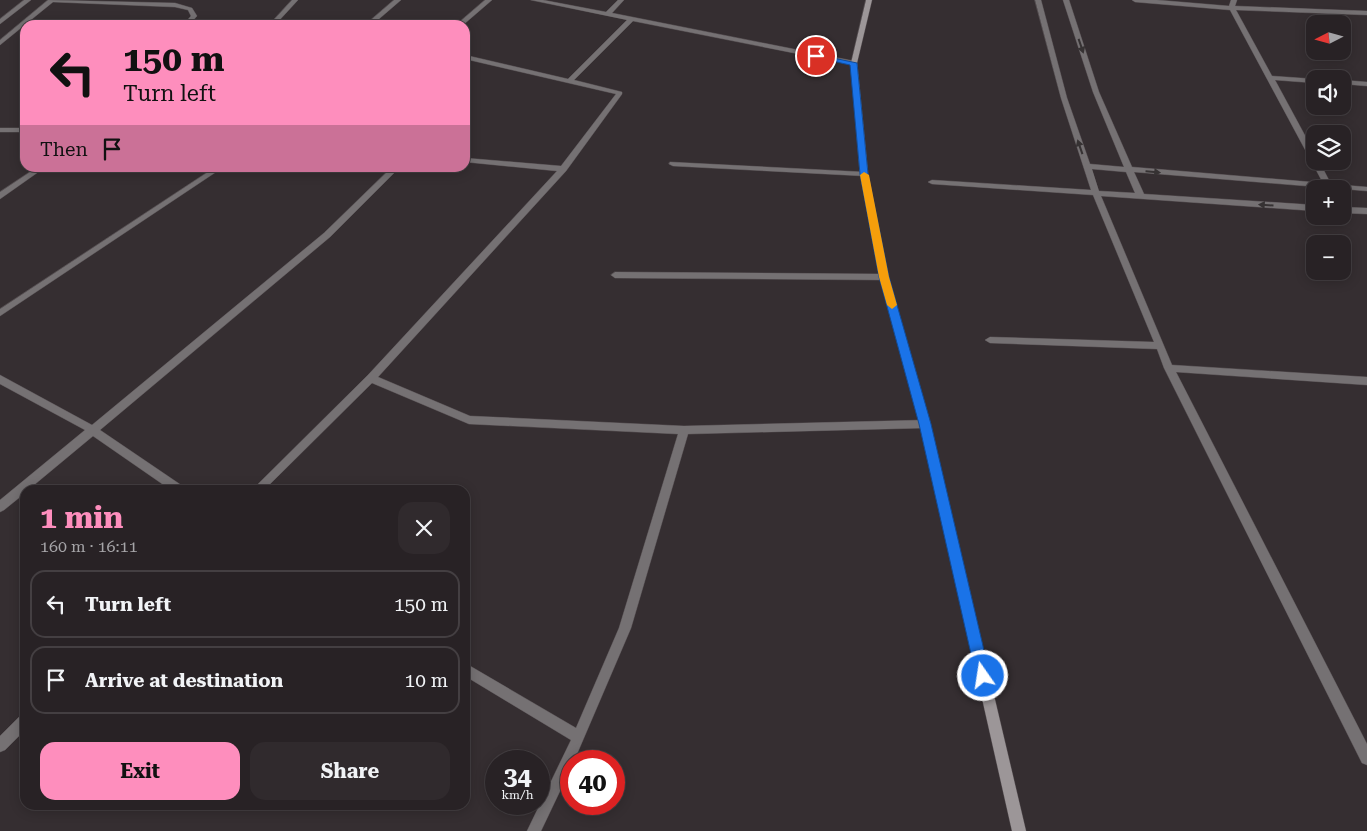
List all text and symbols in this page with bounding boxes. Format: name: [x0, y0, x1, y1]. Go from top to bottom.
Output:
north arrow: [1306, 15, 1351, 60]
map controls: [1306, 15, 1351, 280]
pin: [795, 35, 837, 77]
text: 150 m: [123, 39, 224, 80]
one-way arrow: [1078, 39, 1085, 54]
icon: left: [40, 40, 105, 105]
icon: arrive: [802, 42, 830, 70]
button: sound: [1306, 70, 1351, 115]
text: Turn left: [123, 81, 216, 106]
button: layers: [1306, 125, 1351, 170]
icon: arrive: [98, 135, 126, 163]
text: Then: [40, 138, 88, 161]
one-way arrow: [1076, 139, 1083, 154]
one-way arrow: [1145, 169, 1161, 177]
button: +: [1306, 180, 1351, 225]
one-way arrow: [1258, 201, 1274, 209]
button: −: [1306, 235, 1351, 280]
text: 1 min: [40, 500, 123, 535]
button: close: [398, 502, 450, 554]
text: 160 m · 16:11: [40, 537, 138, 556]
icon: left: [42, 590, 70, 618]
text: Turn left: [85, 593, 171, 616]
text: 150 m: [394, 593, 448, 616]
position arrow: [956, 649, 1008, 701]
icon: arrive: [42, 666, 70, 694]
text: Arrive at destination: [85, 669, 283, 692]
text: 10 m: [405, 669, 448, 692]
button: Exit: [40, 742, 240, 800]
button: Share: [250, 742, 450, 800]
speed limit sign: 40: [560, 750, 625, 815]
text: 34: [503, 762, 532, 791]
text: km/h: [501, 788, 534, 802]

